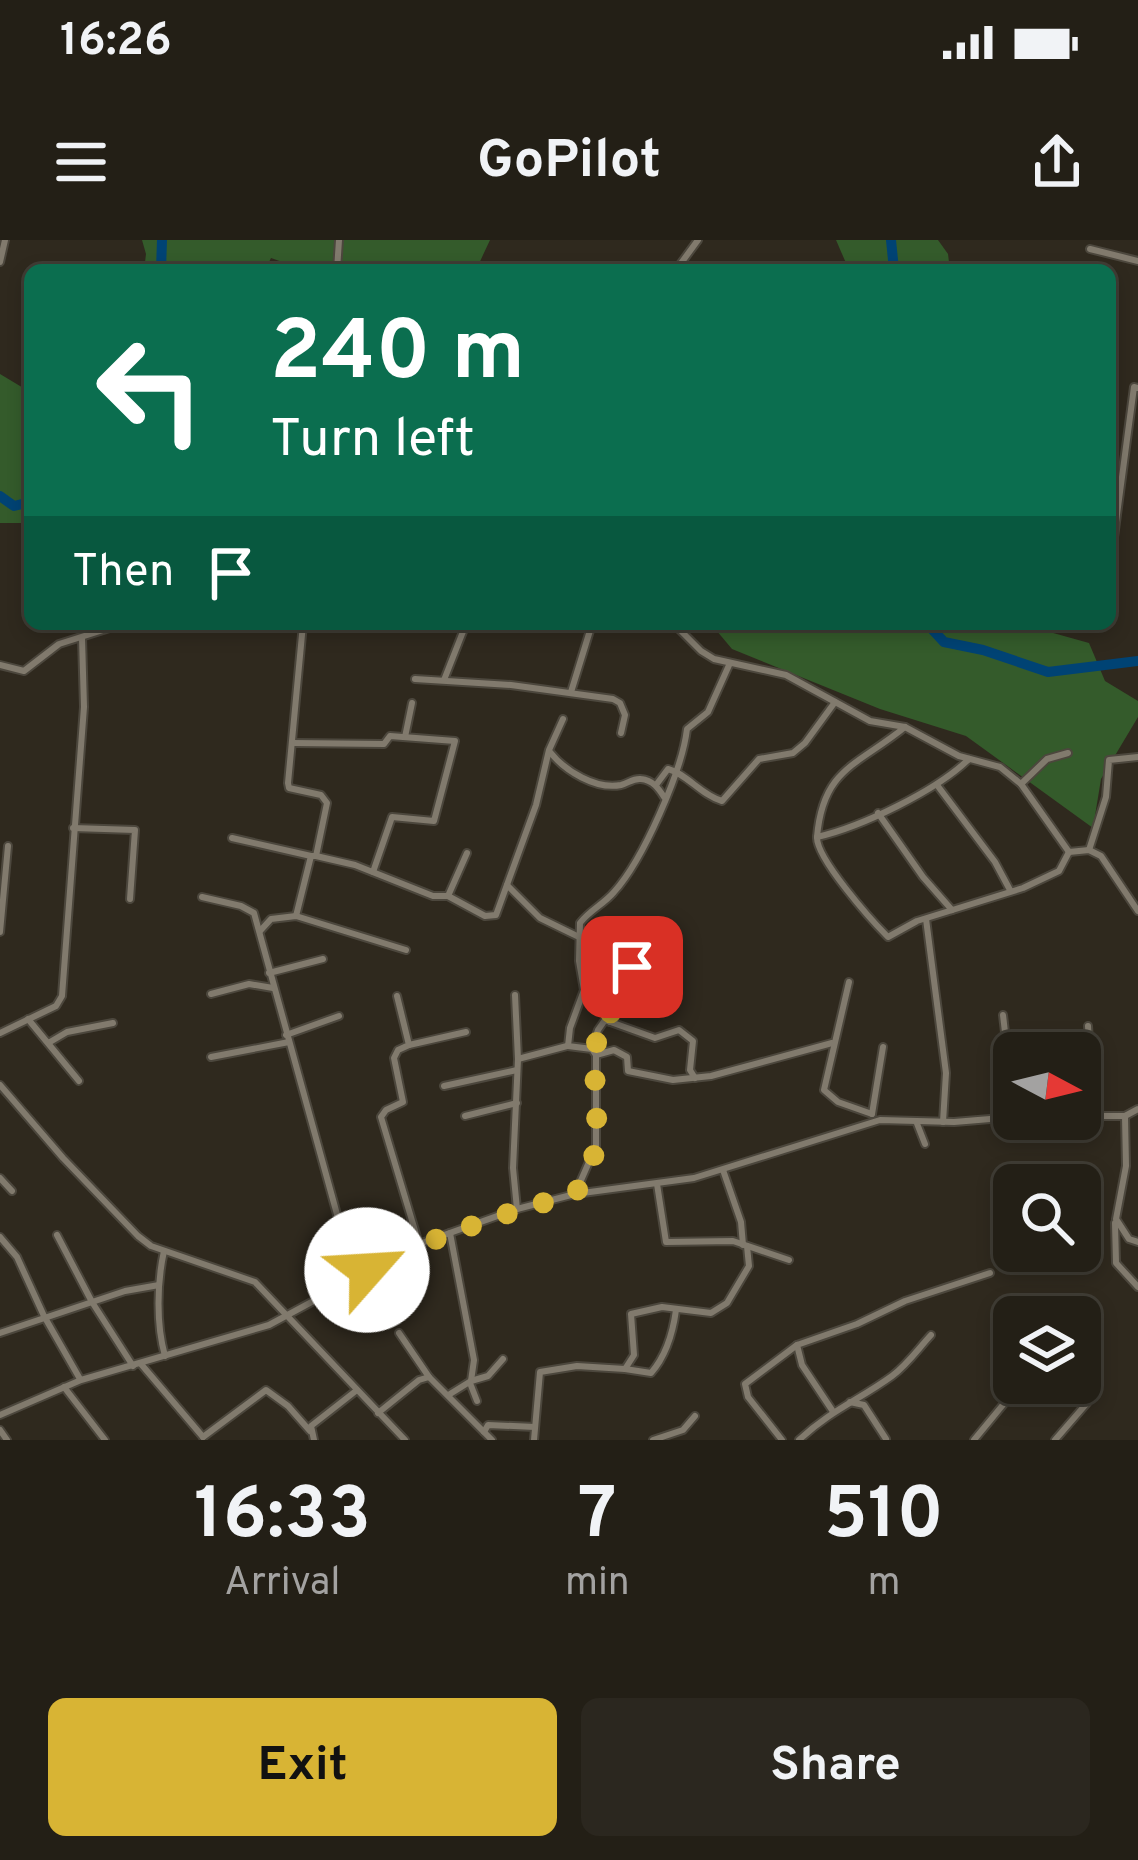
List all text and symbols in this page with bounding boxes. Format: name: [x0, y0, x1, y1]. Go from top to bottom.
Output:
text: 16:26: [60, 14, 172, 71]
text: GoPilot: [477, 128, 661, 197]
icon: menu: [48, 129, 114, 195]
icon: share: [1024, 129, 1090, 195]
text: 240 m: [270, 303, 525, 409]
icon: left: [72, 312, 228, 468]
text: Turn left: [270, 407, 475, 476]
icon: arrive: [198, 540, 264, 606]
text: Then: [72, 545, 174, 602]
pin: [581, 916, 683, 1018]
icon: arrive: [599, 934, 665, 1000]
north arrow: [993, 1032, 1101, 1140]
map controls: [993, 1032, 1101, 1404]
button: search: [993, 1164, 1101, 1272]
position arrow: [304, 1207, 430, 1333]
button: layers: [993, 1296, 1101, 1404]
text: 16:33: [194, 1472, 371, 1564]
text: 7: [578, 1472, 617, 1564]
text: 510: [824, 1472, 944, 1564]
text: Arrival: [224, 1560, 341, 1609]
text: min: [565, 1560, 630, 1609]
text: m: [867, 1560, 900, 1609]
button: Exit: [48, 1698, 557, 1836]
button: Share: [581, 1698, 1090, 1836]

